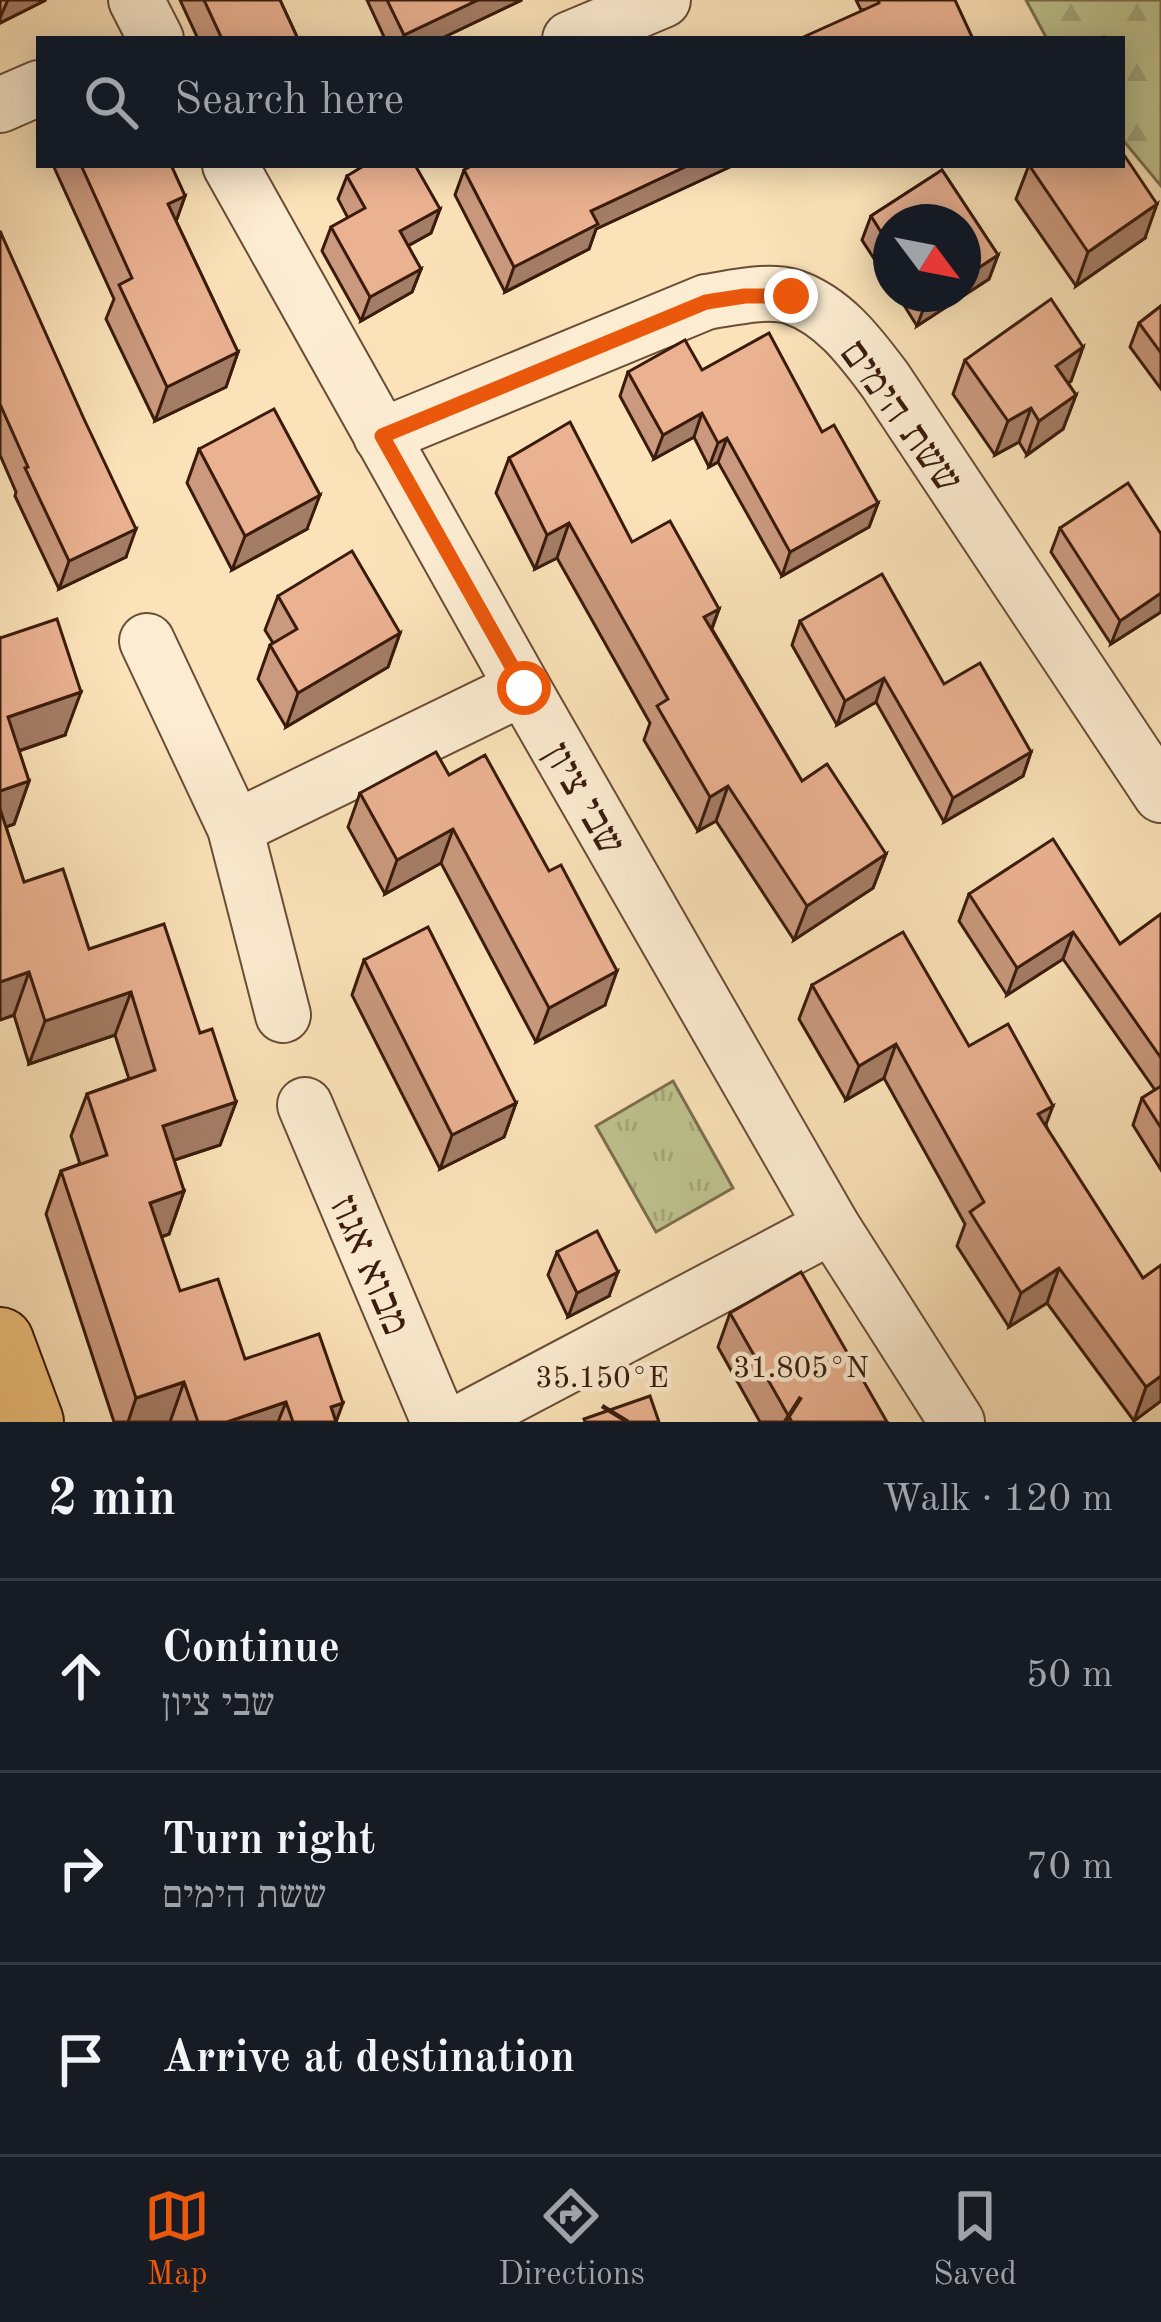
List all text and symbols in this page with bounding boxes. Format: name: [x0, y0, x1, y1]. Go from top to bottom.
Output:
search box: [36, 36, 1125, 168]
icon: search: [78, 69, 144, 135]
text: Search here: [174, 79, 404, 124]
north arrow: [873, 204, 981, 312]
route end: [764, 269, 818, 323]
street label: ששת הימים: [831, 333, 969, 501]
route start: [497, 661, 551, 715]
street label: שבי ציון: [534, 737, 631, 863]
street label: מבוא אגוז: [320, 1190, 416, 1341]
text: 31.805°N: [733, 1354, 869, 1384]
text: 35.150°E: [535, 1364, 669, 1394]
text: 2 min: [48, 1475, 176, 1526]
text: Walk · 120 m: [882, 1480, 1113, 1519]
text: Continue: [162, 1627, 340, 1672]
icon: ahead: [48, 1643, 114, 1709]
text: 50 m: [1026, 1656, 1113, 1695]
text: שבי ציון: [162, 1685, 275, 1724]
text: Turn right: [162, 1819, 375, 1864]
icon: right: [48, 1835, 114, 1901]
text: 70 m: [1026, 1848, 1113, 1887]
text: ששת הימים: [162, 1877, 327, 1916]
icon: arrive: [48, 2027, 114, 2093]
text: Arrive at destination: [162, 2037, 575, 2082]
tab: Map: [144, 2183, 210, 2296]
tab: Directions: [498, 2183, 645, 2296]
tab: Saved: [933, 2183, 1017, 2296]

